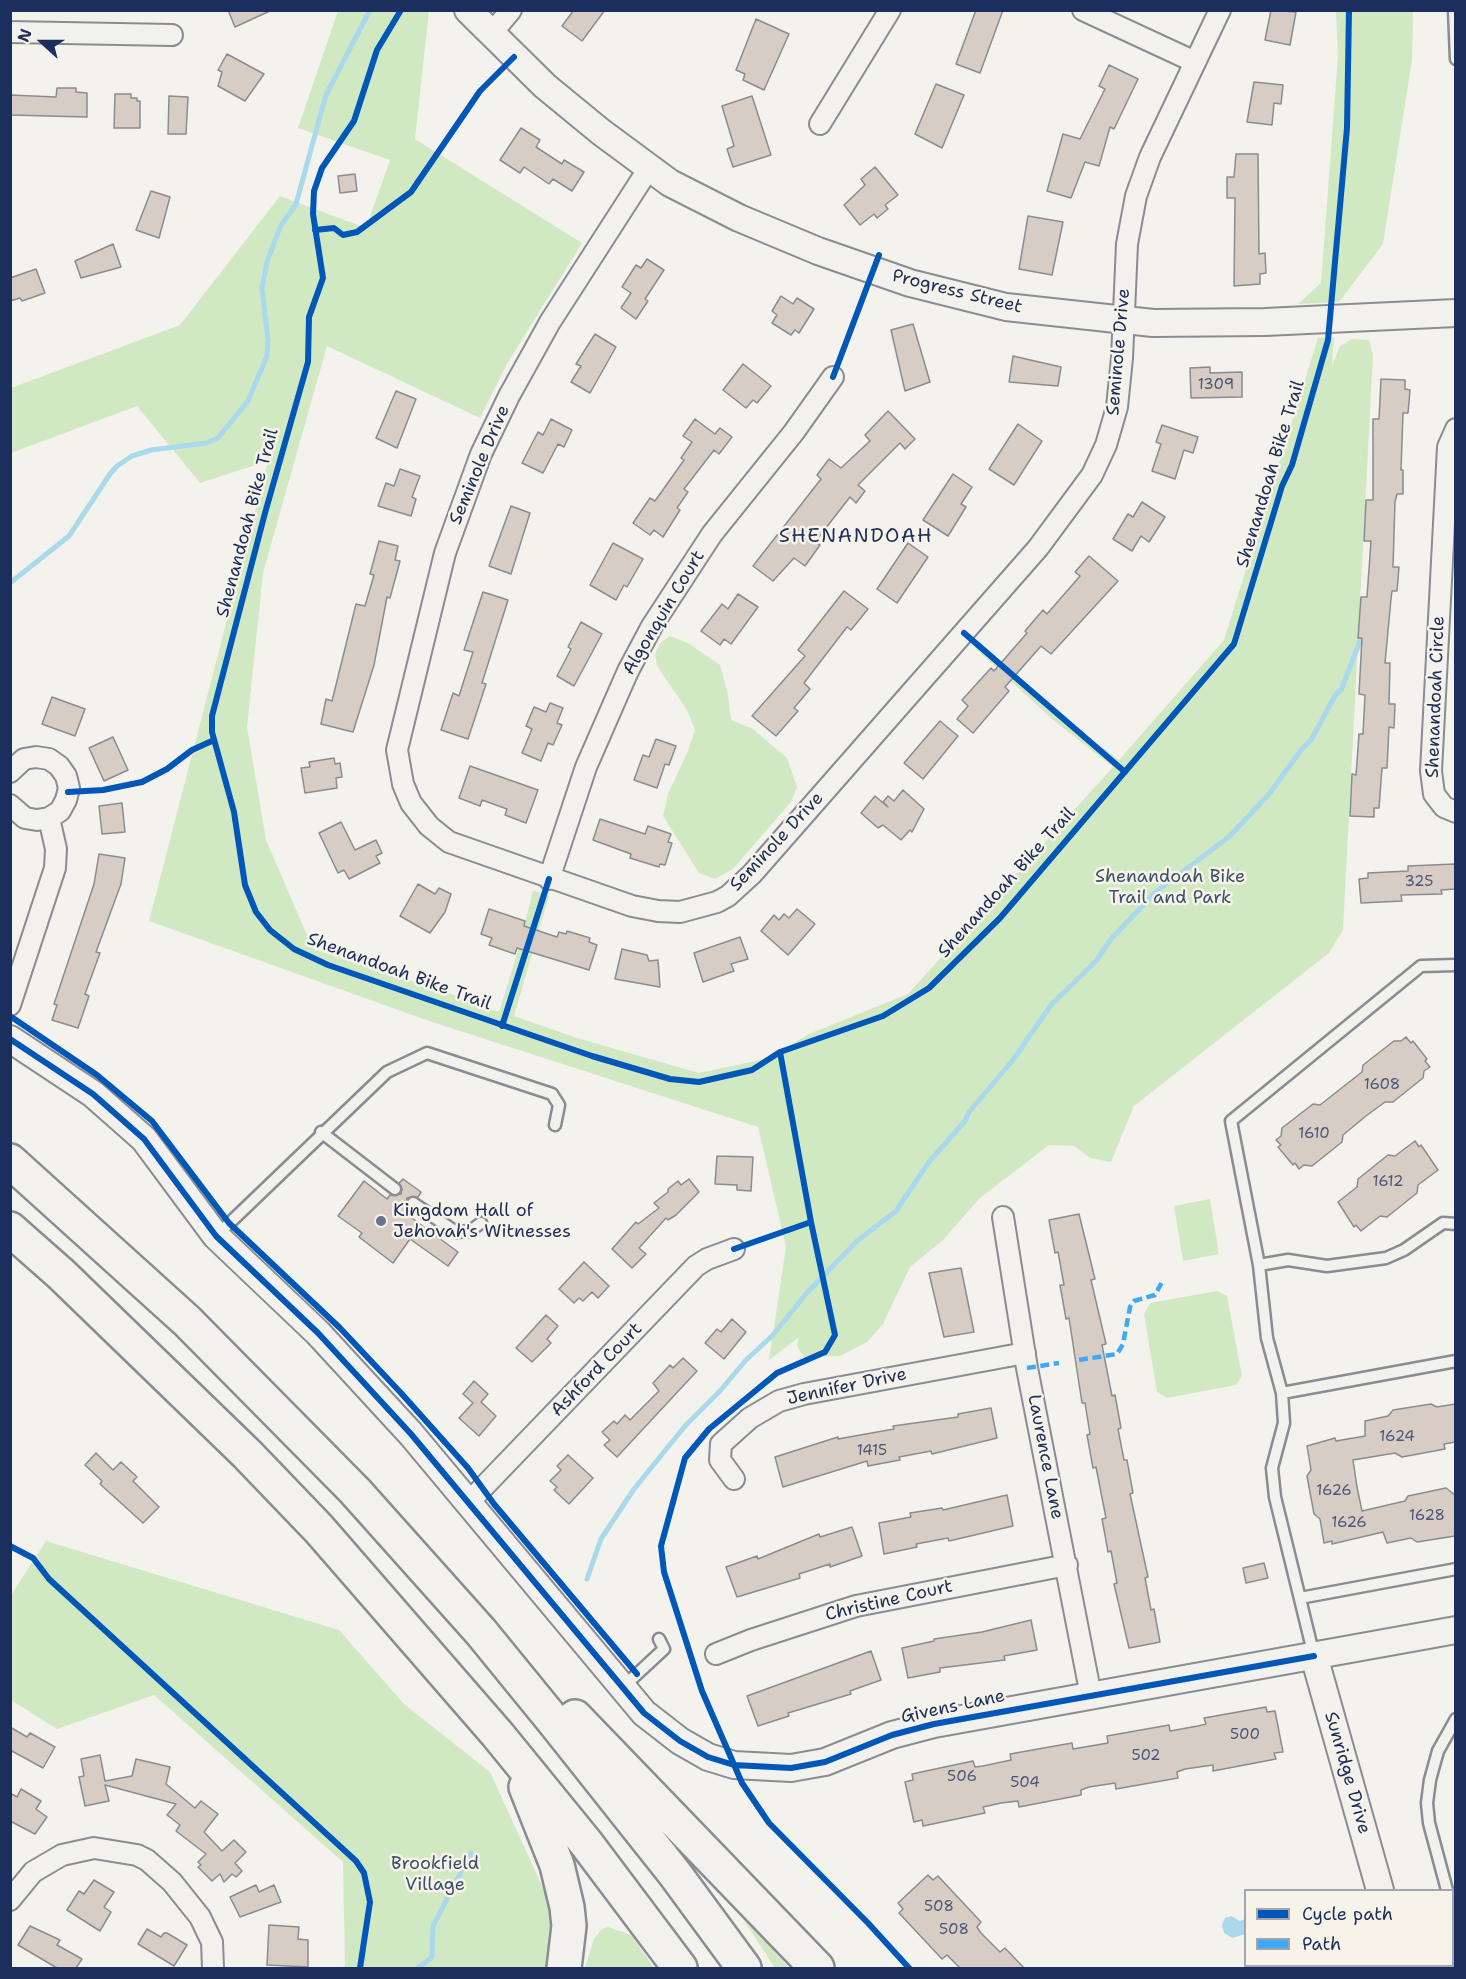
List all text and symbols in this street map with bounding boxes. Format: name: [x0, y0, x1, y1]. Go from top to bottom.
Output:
north arrow: [12, 12, 72, 72]
text: N: [13, 26, 37, 45]
street label: Progress Street: [890, 265, 1024, 319]
street label: Seminole Drive: [1103, 288, 1135, 416]
house number: 1309: [1198, 376, 1234, 394]
street label: Shenandoah Bike Trail: [1232, 378, 1310, 570]
street label: Seminole Drive: [445, 402, 515, 528]
street label: Shenandoah Bike Trail: [212, 426, 284, 620]
district label: SHENANDOAH: [779, 525, 933, 549]
street label: Algonquin Court: [618, 547, 710, 679]
street label: Shenandoah Circle: [1422, 616, 1450, 778]
street label: Seminole Drive: [726, 788, 828, 896]
street label: Shenandoah Bike Trail: [934, 803, 1080, 963]
park label: Shenandoah Bike Trail and Park: [1095, 866, 1245, 908]
house number: 325: [1405, 873, 1433, 891]
street label: Shenandoah Bike Trail: [304, 929, 494, 1015]
house number: 1608: [1364, 1076, 1400, 1094]
house number: 1610: [1298, 1125, 1330, 1143]
house number: 1612: [1372, 1173, 1404, 1191]
place label: Kingdom Hall of Jehovah's Witnesses: [393, 1200, 571, 1242]
marker: Kingdom Hall of Jehovah's Witnesses: [374, 1214, 388, 1228]
street label: Ashford Court: [547, 1319, 647, 1421]
street label: Jennifer Drive: [785, 1364, 909, 1410]
street label: Laurence Lane: [1022, 1393, 1068, 1521]
house number: 1624: [1379, 1428, 1415, 1446]
house number: 1415: [857, 1442, 887, 1460]
house number: 1626: [1316, 1482, 1352, 1500]
house number: 1628: [1409, 1507, 1445, 1525]
house number: 1626: [1331, 1514, 1367, 1532]
street label: Christine Court: [823, 1576, 955, 1626]
street label: Givens Lane: [899, 1685, 1007, 1729]
street label: Sunridge Drive: [1319, 1709, 1375, 1837]
house number: 500: [1230, 1726, 1260, 1744]
house number: 502: [1131, 1747, 1161, 1765]
house number: 506: [947, 1768, 977, 1786]
house number: 504: [1010, 1774, 1040, 1792]
park label: Brookfield Village: [391, 1853, 479, 1896]
legend: [1244, 1889, 1454, 1967]
house number: 508: [924, 1898, 954, 1916]
text: Cycle path: [1302, 1902, 1393, 1926]
house number: 508: [939, 1921, 969, 1939]
text: Path: [1302, 1932, 1341, 1956]

